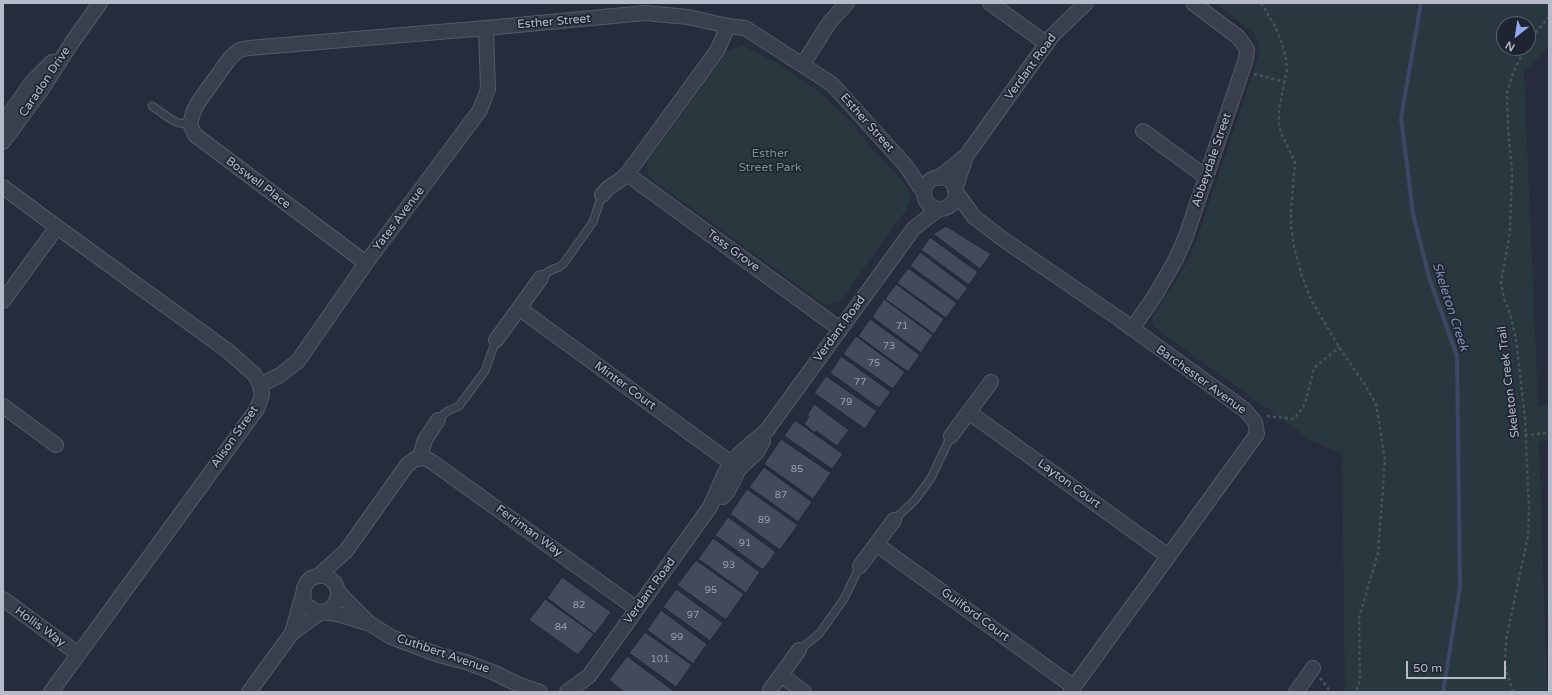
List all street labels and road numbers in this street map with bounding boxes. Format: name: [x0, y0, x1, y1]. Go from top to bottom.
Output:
street label: Esther Street: [517, 12, 591, 32]
street label: Verdant Road: [1002, 31, 1060, 103]
street label: Caradon Drive: [16, 44, 74, 120]
street label: Esther Street: [837, 91, 897, 155]
street label: Abbeydale Street: [1189, 111, 1235, 209]
street label: Boswell Place: [223, 154, 293, 212]
street label: Yates Avenue: [370, 184, 428, 254]
street label: Tess Grove: [704, 227, 762, 275]
street label: Verdant Road: [811, 293, 869, 365]
street label: Skeleton Creek Trail: [1495, 325, 1523, 439]
street label: Barchester Avenue: [1153, 343, 1249, 417]
street label: Minter Court: [591, 359, 659, 413]
street label: Alison Street: [208, 403, 262, 471]
street label: Layton Court: [1035, 456, 1103, 512]
street label: Ferriman Way: [493, 502, 565, 560]
street label: Verdant Road: [621, 555, 679, 627]
street label: Guilford Court: [938, 585, 1012, 645]
street label: Hollis Way: [12, 604, 68, 650]
street label: Cuthbert Avenue: [395, 631, 491, 677]

